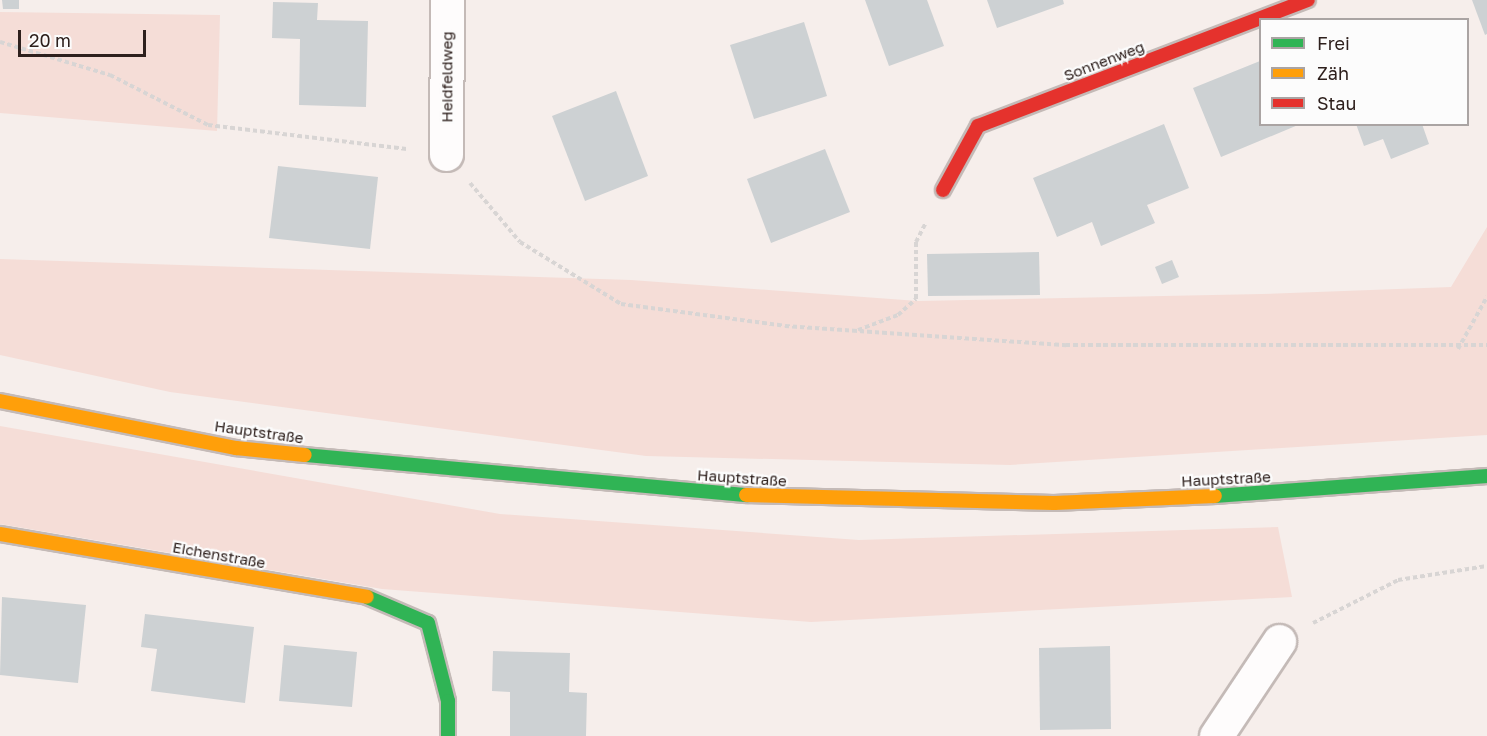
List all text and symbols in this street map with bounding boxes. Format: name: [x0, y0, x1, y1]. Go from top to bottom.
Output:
scale bar: [21, 18, 148, 56]
legend: [1259, 18, 1469, 126]
text: 20 m: [29, 29, 71, 51]
street label: Heidfeldweg: [438, 31, 456, 123]
text: Frei: [1317, 32, 1350, 54]
street label: Sonnenweg: [1061, 37, 1147, 85]
text: Zäh: [1317, 62, 1349, 84]
text: Stau: [1317, 92, 1356, 114]
street label: Hauptstraße: [213, 417, 305, 447]
street label: Hauptstraße: [697, 466, 787, 490]
street label: Hauptstraße: [1181, 468, 1271, 490]
street label: Eichenstraße: [171, 538, 267, 572]

